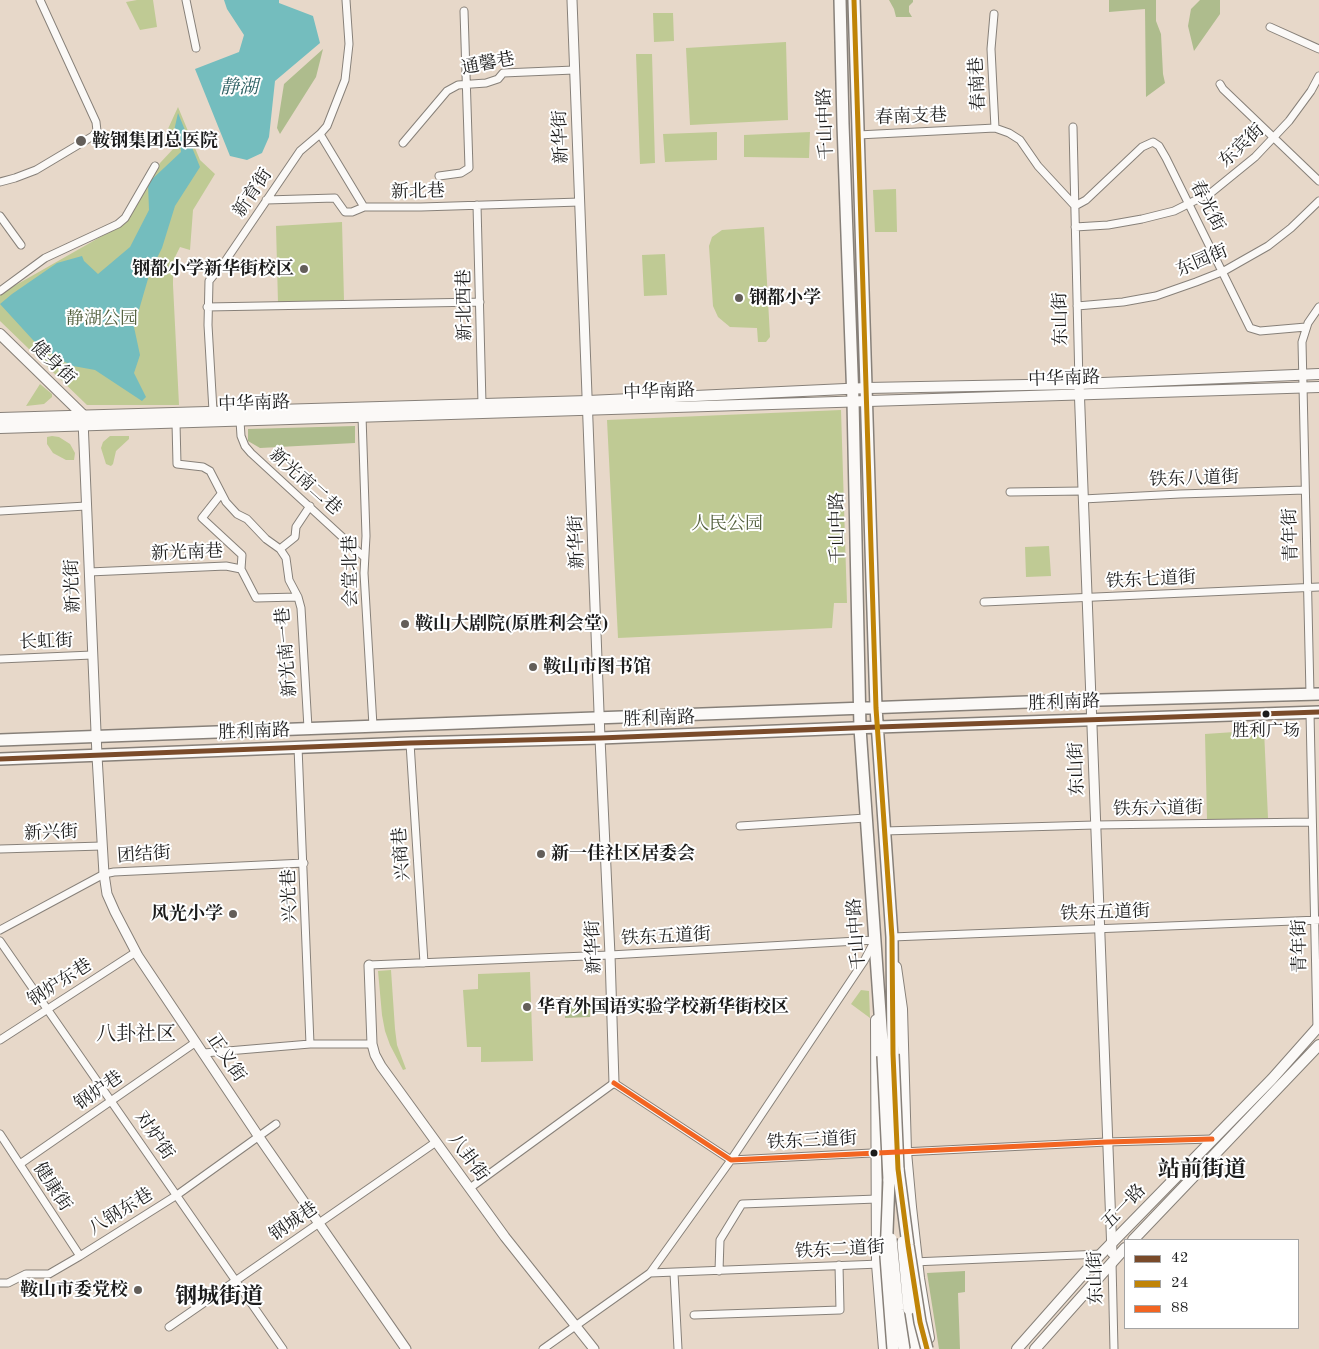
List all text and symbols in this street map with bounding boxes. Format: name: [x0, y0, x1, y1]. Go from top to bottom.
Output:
street label: 通馨巷: [459, 48, 517, 80]
street label: 春南巷: [966, 56, 990, 112]
water label: 静湖: [220, 77, 258, 99]
street label: 千山中路: [814, 88, 838, 160]
street label: 春南支巷: [875, 105, 947, 129]
street label: 新华街: [549, 110, 573, 164]
street label: 东宾街: [1215, 120, 1269, 172]
place label: 鞍钢集团总医院: [92, 130, 218, 152]
marker: 鞍钢集团总医院: [74, 134, 88, 148]
street label: 新育街: [229, 165, 277, 221]
street label: 春光街: [1185, 177, 1229, 235]
street label: 新北巷: [391, 181, 445, 203]
street label: 东园街: [1173, 241, 1231, 281]
place label: 钢都小学新华街校区: [132, 258, 294, 280]
marker: 钢都小学新华街校区: [298, 263, 310, 275]
street label: 新北西巷: [454, 269, 476, 341]
place label: 钢都小学: [749, 287, 821, 309]
marker: 钢都小学: [733, 292, 745, 304]
street label: 东山街: [1050, 292, 1072, 346]
park label: 静湖公园: [66, 308, 138, 330]
street label: 健身街: [26, 336, 80, 390]
street label: 中华南路: [1028, 367, 1100, 391]
street label: 中华南路: [623, 380, 695, 404]
street label: 中华南路: [218, 392, 290, 416]
street label: 新光南二巷: [264, 444, 346, 520]
street label: 铁东八道街: [1149, 467, 1239, 491]
street label: 千山中路: [827, 492, 849, 564]
street label: 青年街: [1279, 508, 1303, 562]
park label: 人民公园: [691, 513, 763, 535]
street label: 新华街: [565, 515, 589, 569]
street label: 会堂北巷: [340, 535, 362, 607]
street label: 新光南巷: [151, 541, 223, 565]
street label: 新光街: [61, 559, 85, 613]
street label: 铁东七道街: [1105, 567, 1197, 593]
street label: 新光南一巷: [272, 606, 302, 698]
place label: 鞍山大剧院(原胜利会堂): [415, 613, 608, 635]
marker: 鞍山大剧院(原胜利会堂): [399, 618, 411, 630]
street label: 长虹街: [19, 630, 73, 654]
place label: 鞍山市图书馆: [543, 656, 651, 678]
marker: 鞍山市图书馆: [527, 661, 539, 673]
street label: 胜利南路: [1028, 691, 1100, 715]
street label: 胜利南路: [623, 707, 695, 731]
marker: 胜利广场: [1261, 709, 1271, 719]
street label: 胜利南路: [218, 720, 290, 744]
place label: 胜利广场: [1232, 722, 1300, 742]
street label: 东山街: [1065, 742, 1089, 796]
street label: 铁东六道街: [1113, 797, 1203, 821]
street label: 新兴街: [24, 821, 78, 845]
street label: 兴商巷: [389, 826, 415, 882]
street label: 团结街: [116, 842, 172, 868]
place label: 新一佳社区居委会: [551, 843, 695, 865]
marker: 新一佳社区居委会: [535, 848, 547, 860]
street label: 兴光巷: [278, 869, 302, 923]
street label: 千山中路: [844, 897, 870, 971]
street label: 铁东五道街: [1060, 901, 1150, 925]
place label: 风光小学: [151, 903, 223, 925]
marker: 风光小学: [227, 908, 239, 920]
street label: 青年街: [1289, 919, 1311, 973]
street label: 新华街: [582, 920, 606, 974]
street label: 铁东五道街: [620, 924, 712, 950]
street label: 钢炉东巷: [24, 954, 96, 1012]
place label: 华育外国语实验学校新华街校区: [537, 996, 789, 1018]
marker: 华育外国语实验学校新华街校区: [521, 1001, 533, 1013]
district label: 八卦社区: [96, 1023, 176, 1047]
street label: 正义街: [202, 1030, 250, 1086]
street label: 钢炉巷: [71, 1067, 127, 1115]
street label: 对炉街: [130, 1108, 178, 1164]
street label: 铁东三道街: [766, 1128, 858, 1154]
street label: 八卦街: [443, 1130, 493, 1186]
unlabelled marker: [869, 1148, 879, 1158]
district label: 站前街道: [1158, 1157, 1246, 1183]
street label: 健康街: [28, 1158, 76, 1216]
street label: 五一路: [1097, 1180, 1151, 1234]
street label: 八钢东巷: [85, 1184, 157, 1240]
street label: 钢城巷: [266, 1198, 322, 1246]
street label: 铁东二道街: [794, 1237, 886, 1263]
legend: [1124, 1239, 1299, 1329]
street label: 东山街: [1084, 1251, 1108, 1305]
text: 42: [1171, 1251, 1188, 1266]
text: 24: [1171, 1276, 1188, 1291]
place label: 鞍山市委党校: [20, 1279, 128, 1301]
marker: 鞍山市委党校: [132, 1284, 144, 1296]
district label: 钢城街道: [175, 1284, 263, 1310]
text: 88: [1171, 1301, 1188, 1316]

